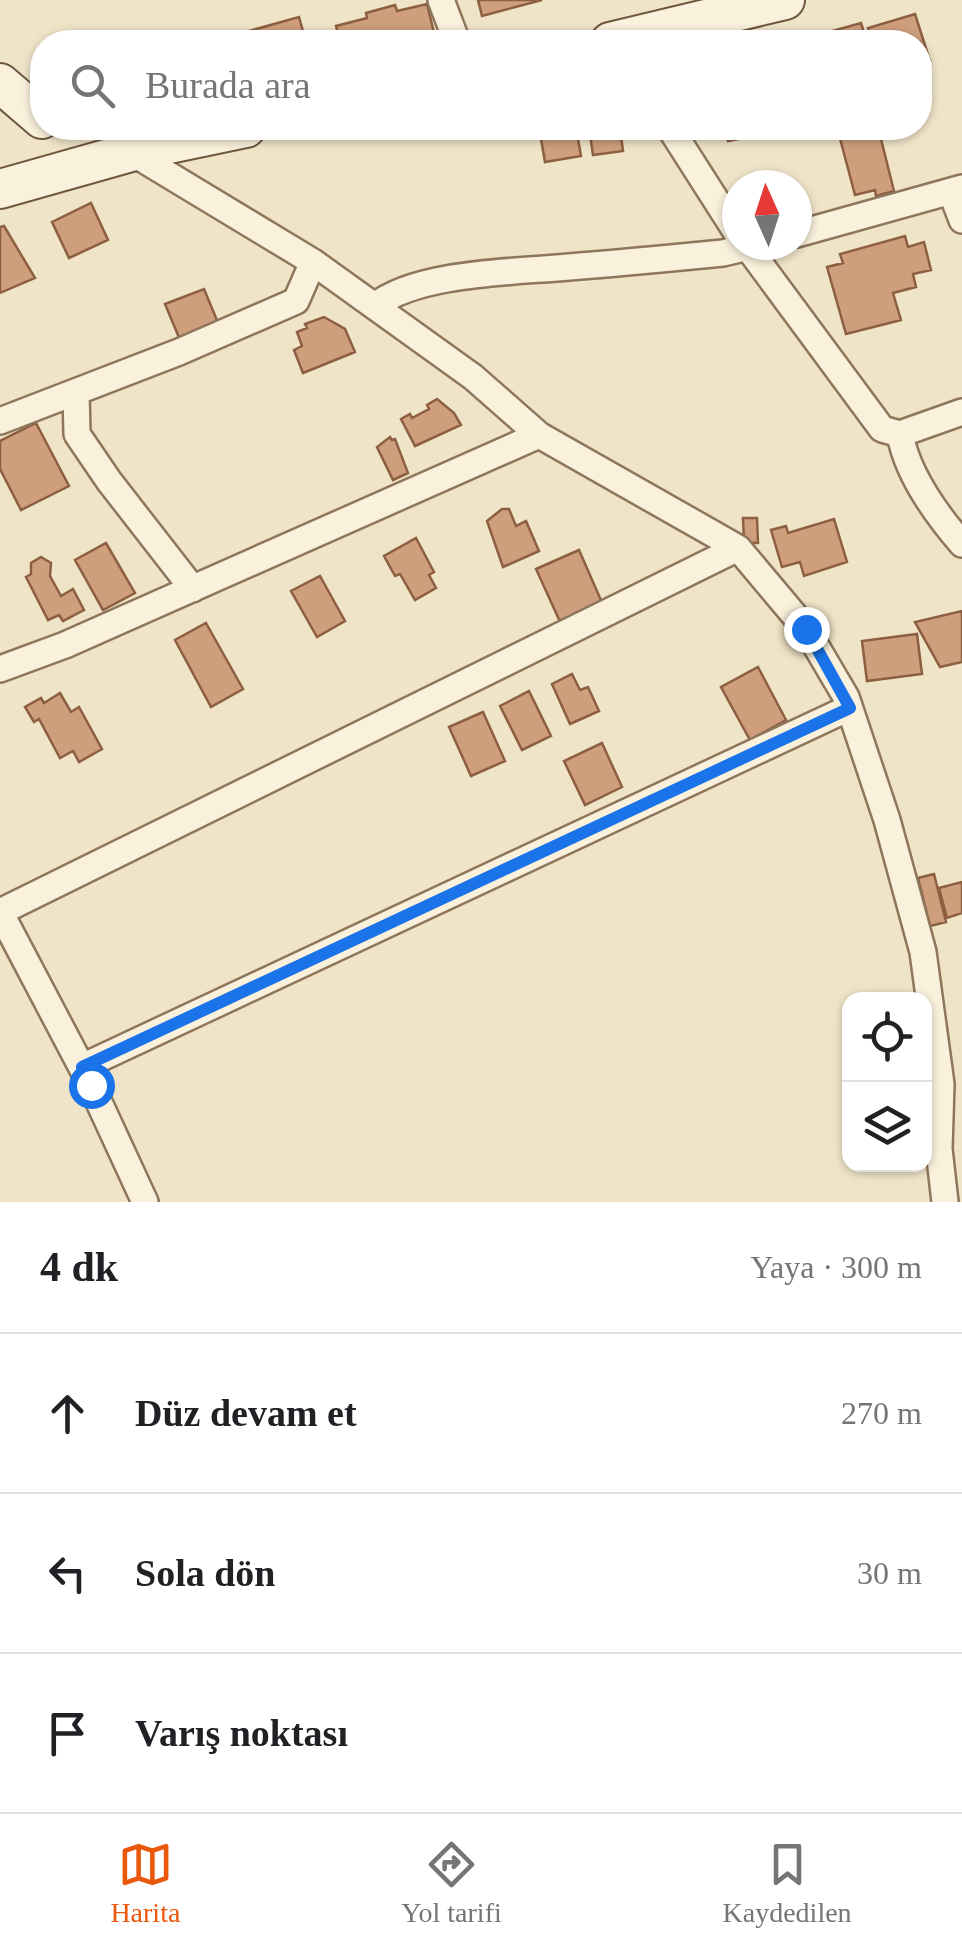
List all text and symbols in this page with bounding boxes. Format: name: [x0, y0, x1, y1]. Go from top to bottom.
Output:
search box: [30, 30, 932, 140]
icon: search: [65, 58, 120, 113]
text: Burada ara: [145, 64, 311, 106]
north arrow: [722, 170, 812, 260]
route end: [784, 607, 830, 653]
map controls: [842, 992, 932, 1172]
button: locate: [842, 992, 932, 1082]
route start: [69, 1063, 115, 1109]
button: layers: [842, 1082, 932, 1172]
text: 4 dk: [40, 1244, 118, 1290]
text: Yaya · 300 m: [750, 1249, 922, 1285]
icon: ahead: [40, 1386, 95, 1441]
text: Düz devam et: [135, 1392, 357, 1434]
text: 270 m: [841, 1395, 922, 1431]
icon: left: [40, 1546, 95, 1601]
text: Sola dön: [135, 1552, 275, 1594]
text: 30 m: [857, 1555, 922, 1591]
icon: arrive: [40, 1706, 95, 1761]
text: Varış noktası: [135, 1712, 348, 1754]
tab: Harita: [110, 1837, 180, 1929]
tab: Yol tarifi: [401, 1837, 502, 1929]
tab: Kaydedilen: [723, 1837, 852, 1929]

